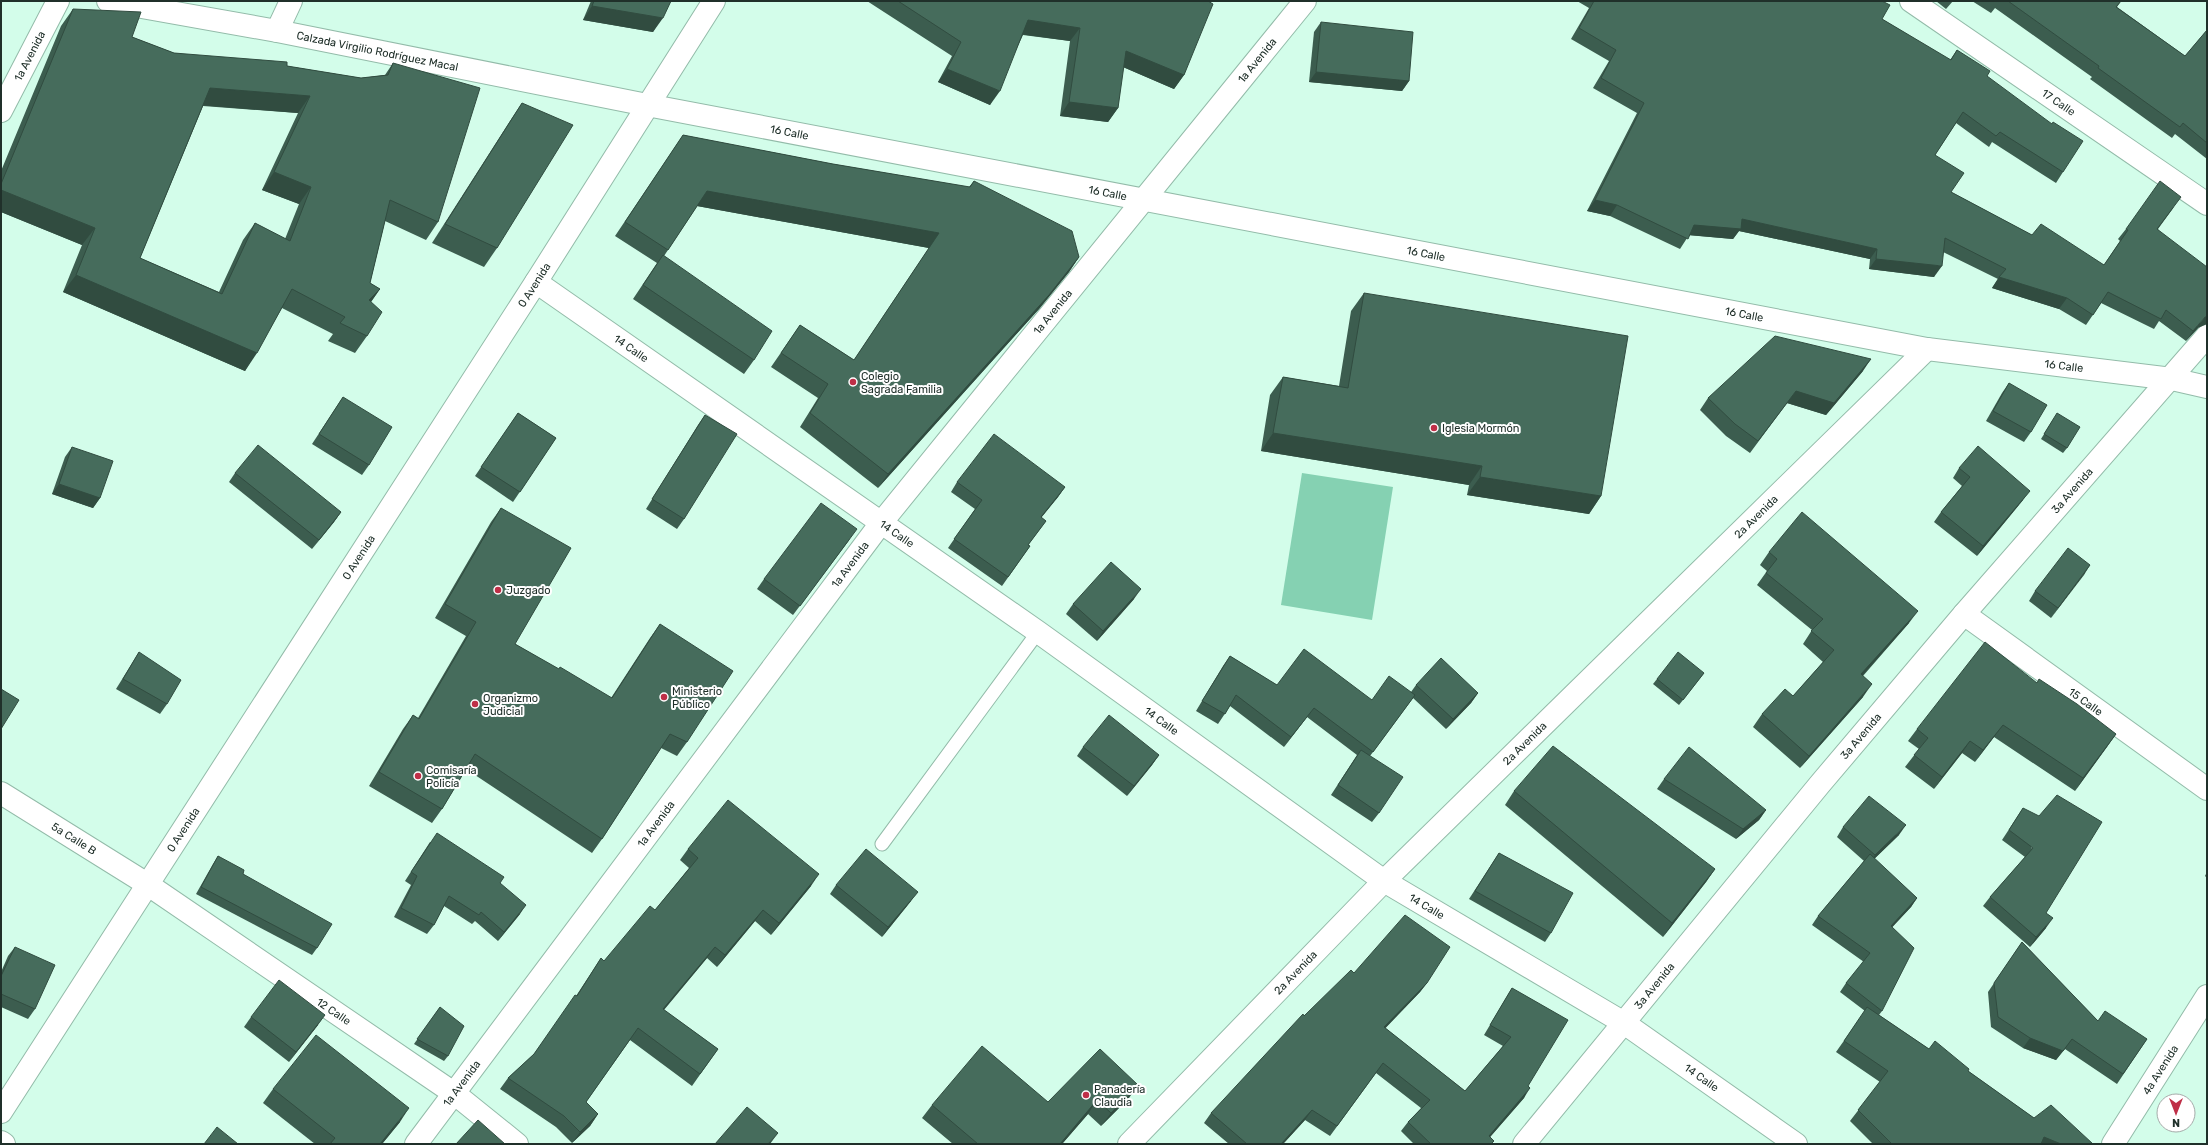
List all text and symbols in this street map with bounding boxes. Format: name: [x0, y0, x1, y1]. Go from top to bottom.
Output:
street label: 1a Avenida: [12, 29, 48, 83]
street label: Calzada Virgilio Rodríguez Macal: [295, 29, 459, 74]
street label: 1a Avenida: [1235, 35, 1279, 86]
street label: 17 Calle: [2039, 87, 2078, 119]
street label: 16 Calle: [769, 123, 810, 143]
street label: 16 Calle: [1087, 183, 1128, 203]
street label: 16 Calle: [1406, 244, 1446, 264]
street label: 0 Avenida: [515, 260, 554, 310]
street label: 1a Avenida: [1031, 287, 1075, 337]
street label: 16 Calle: [1724, 305, 1765, 325]
street label: 14 Calle: [611, 332, 651, 365]
street label: 16 Calle: [2044, 357, 2084, 375]
place label: Colegio Sagrada Familia: [861, 370, 942, 396]
marker: Colegio Sagrada Familia: [848, 377, 858, 387]
place label: Iglesia Mormón: [1442, 422, 1519, 435]
marker: Iglesia Mormón: [1429, 423, 1439, 433]
street label: 3a Avenida: [2049, 465, 2096, 516]
street label: 2a Avenida: [1732, 493, 1781, 541]
street label: 14 Calle: [877, 518, 916, 551]
street label: 0 Avenida: [340, 533, 378, 582]
street label: 1a Avenida: [829, 539, 872, 590]
place label: Juzgado: [506, 584, 551, 597]
marker: Juzgado: [493, 585, 503, 595]
place label: Ministerio Público: [672, 685, 722, 711]
street label: 15 Calle: [2066, 685, 2105, 719]
place label: Organizmo Judicial: [483, 692, 538, 718]
marker: Ministerio Público: [659, 692, 669, 702]
marker: Organizmo Judicial: [470, 699, 480, 709]
street label: 14 Calle: [1141, 704, 1181, 738]
street label: 3a Avenida: [1838, 711, 1884, 762]
street label: 2a Avenida: [1500, 719, 1549, 768]
place label: Comisaría Policía: [426, 764, 477, 790]
marker: Comisaría Policía: [413, 771, 423, 781]
street label: 1a Avenida: [635, 798, 678, 850]
street label: 0 Avenida: [164, 805, 203, 855]
street label: 5a Calle B: [49, 820, 99, 858]
street label: 14 Calle: [1406, 891, 1447, 922]
street label: 2a Avenida: [1272, 948, 1320, 997]
street label: 3a Avenida: [1632, 960, 1677, 1012]
street label: 12 Calle: [314, 995, 353, 1028]
street label: 4a Avenida: [2140, 1043, 2181, 1097]
street label: 1a Avenida: [440, 1058, 483, 1109]
street label: 14 Calle: [1682, 1061, 1721, 1095]
place label: Panadería Claudia: [1094, 1083, 1145, 1109]
marker: Panadería Claudia: [1081, 1090, 1091, 1100]
north arrow: [2156, 1093, 2196, 1133]
text: N: [2172, 1116, 2180, 1129]

